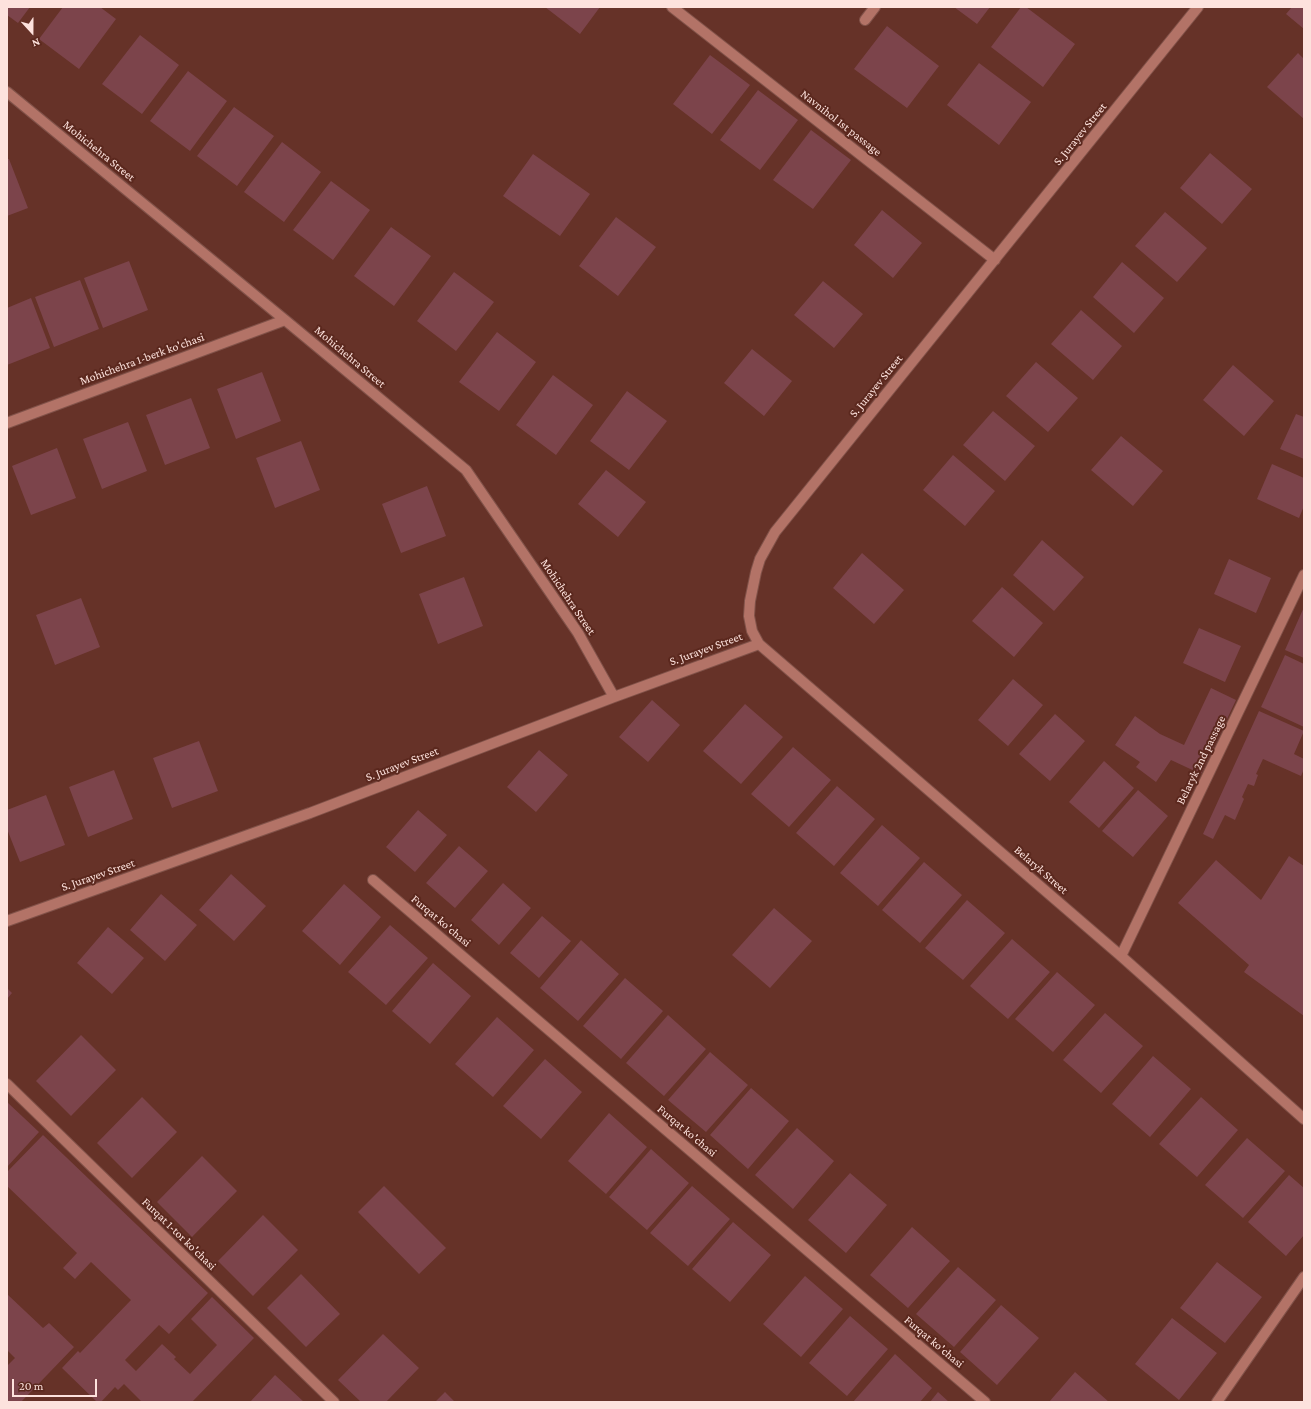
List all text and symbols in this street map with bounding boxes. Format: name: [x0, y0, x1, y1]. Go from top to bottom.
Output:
north arrow: [12, 12, 52, 52]
text: N: [31, 36, 42, 50]
street label: Navnihol 1st passage: [798, 87, 884, 159]
street label: S. Jurayev Street: [1050, 100, 1110, 168]
street label: Mohichehra Street: [60, 118, 138, 184]
street label: Mohichehra Street: [311, 323, 389, 391]
street label: Mohichehra 1-berk ko'chasi: [78, 330, 206, 388]
street label: S. Jurayev Street: [846, 352, 906, 420]
street label: Mohichehra Street: [537, 556, 599, 638]
street label: S. Jurayev Street: [668, 629, 744, 669]
street label: Belaryk 2nd passage: [1173, 713, 1229, 807]
street label: S. Jurayev Street: [364, 744, 440, 784]
street label: Belaryk Street: [1011, 843, 1071, 897]
street label: S. Jurayev Street: [59, 856, 137, 894]
street label: Furqat ko'chasi: [408, 892, 474, 950]
street label: Furqat ko'chasi: [654, 1102, 720, 1160]
street label: Furqat 1-tor ko'chasi: [139, 1195, 219, 1273]
street label: Furqat ko'chasi: [901, 1313, 967, 1371]
scale bar: [14, 1371, 99, 1397]
text: 20 m: [19, 1379, 43, 1393]

